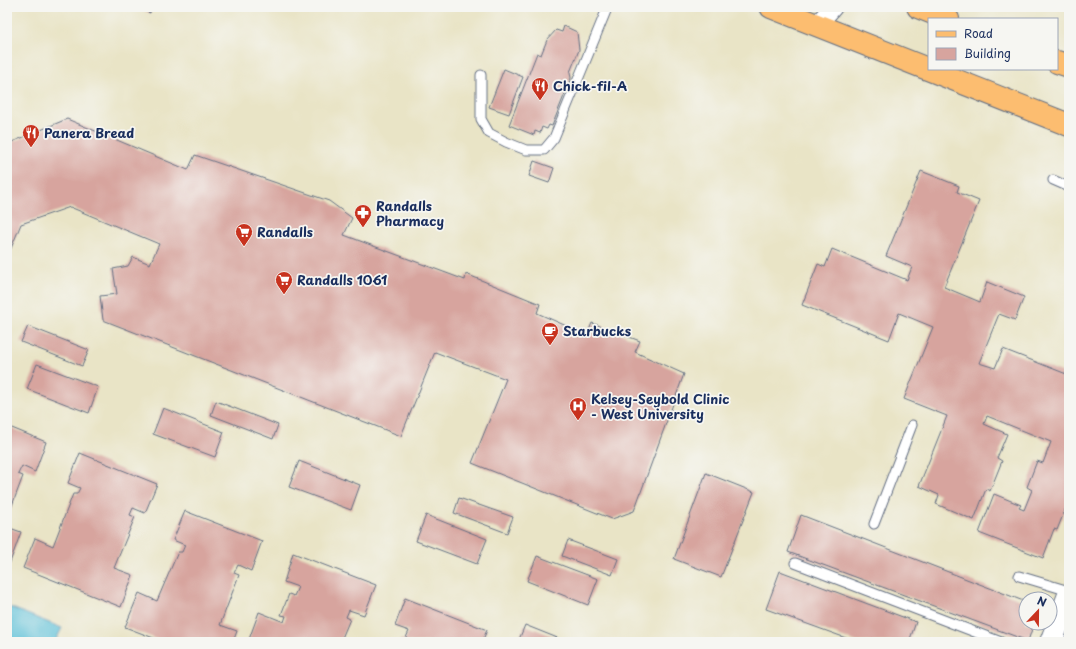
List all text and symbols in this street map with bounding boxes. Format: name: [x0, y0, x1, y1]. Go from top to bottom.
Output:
legend: [928, 18, 1058, 70]
text: Road: [964, 24, 993, 42]
text: Building: [964, 44, 1011, 62]
restaurant icon: Chick-fil-A: [530, 76, 550, 101]
place label: Chick-fil-A: [553, 76, 627, 95]
restaurant icon: Panera Bread: [21, 123, 41, 148]
place label: Panera Bread: [44, 123, 134, 142]
place label: Randalls Pharmacy: [376, 196, 444, 230]
pharmacy icon: Randalls Pharmacy: [353, 203, 373, 228]
supermarket icon: Randalls: [234, 222, 254, 247]
place label: Randalls: [257, 222, 313, 241]
supermarket icon: Randalls 1061: [274, 270, 294, 295]
place label: Randalls 1061: [297, 270, 387, 289]
cafe icon: Starbucks: [540, 321, 560, 346]
place label: Starbucks: [563, 321, 631, 340]
place label: Kelsey-Seybold Clinic - West University: [591, 389, 729, 423]
hospital icon: Kelsey-Seybold Clinic - West University: [568, 396, 588, 421]
north arrow: [1018, 591, 1058, 631]
text: N: [1035, 592, 1049, 611]

